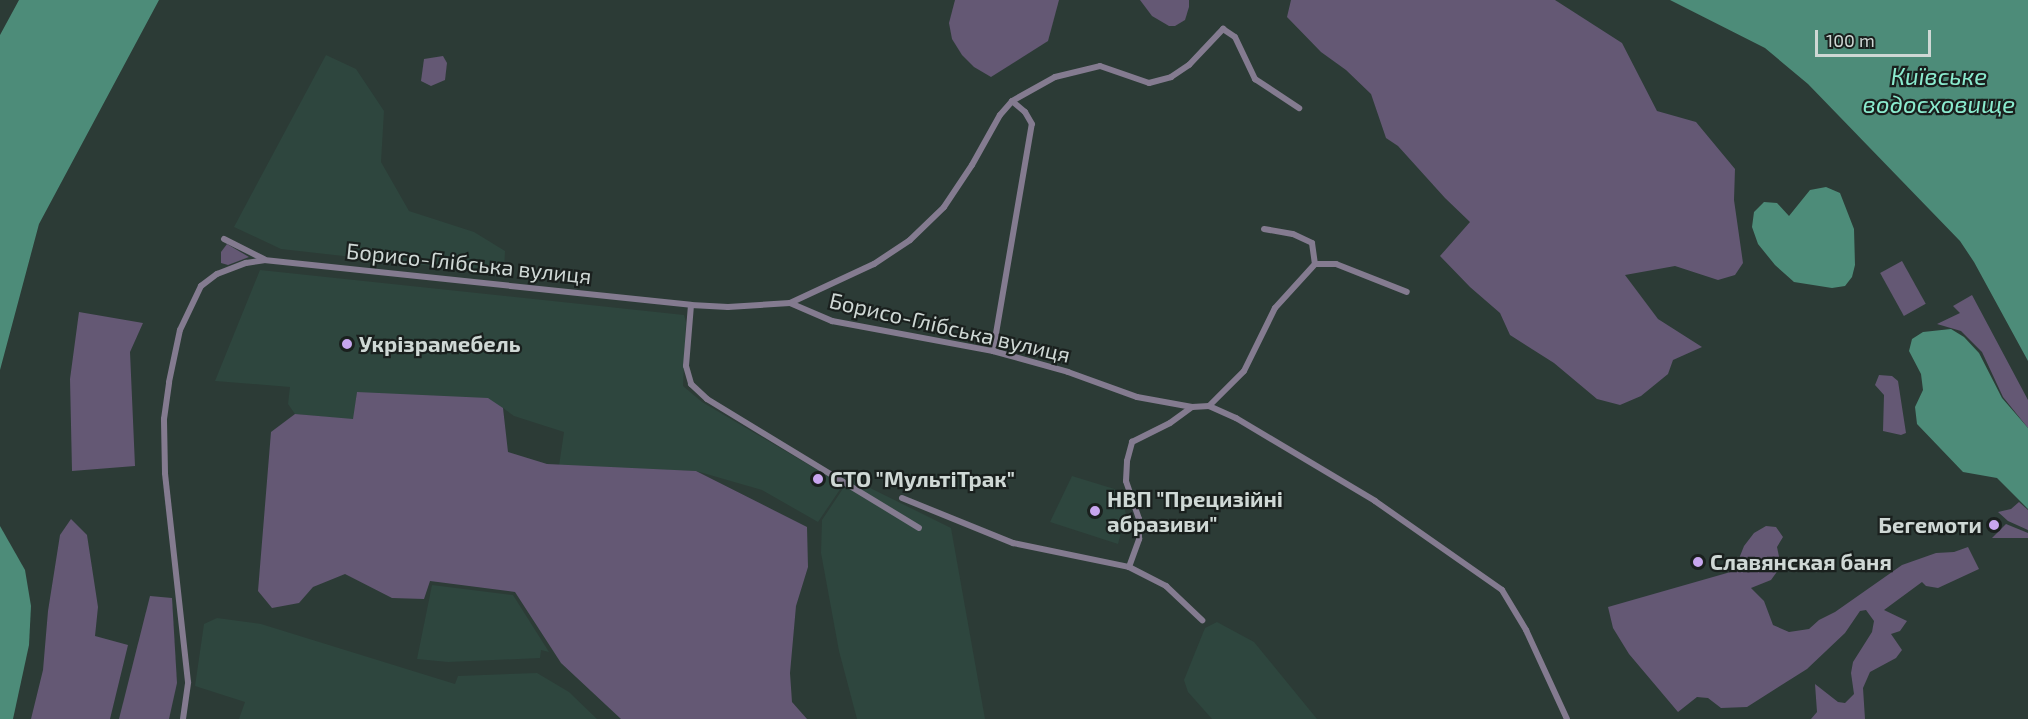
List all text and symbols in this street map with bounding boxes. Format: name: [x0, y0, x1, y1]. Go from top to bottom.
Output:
scale bar: [1818, 18, 1934, 56]
text: 100 m: [1826, 29, 1875, 51]
water label: Київське водосховище: [1863, 62, 2015, 118]
street label: Борисо-Глібська вулиця: [345, 237, 593, 289]
street label: Борисо-Глібська вулиця: [827, 286, 1073, 368]
place label: Укрізрамебель: [359, 331, 521, 357]
marker: Укрізрамебель: [340, 337, 354, 351]
place label: СТО "МультіТрак": [830, 466, 1015, 492]
marker: СТО "МультіТрак": [811, 472, 825, 486]
place label: НВП "Прецизійні абразиви": [1107, 485, 1283, 536]
marker: НВП "Прецизійні абразиви": [1088, 504, 1102, 518]
place label: Бегемоти: [1878, 512, 1982, 538]
marker: Бегемоти: [1987, 518, 2001, 532]
place label: Славянская баня: [1710, 549, 1892, 575]
marker: Славянская баня: [1691, 555, 1705, 569]

